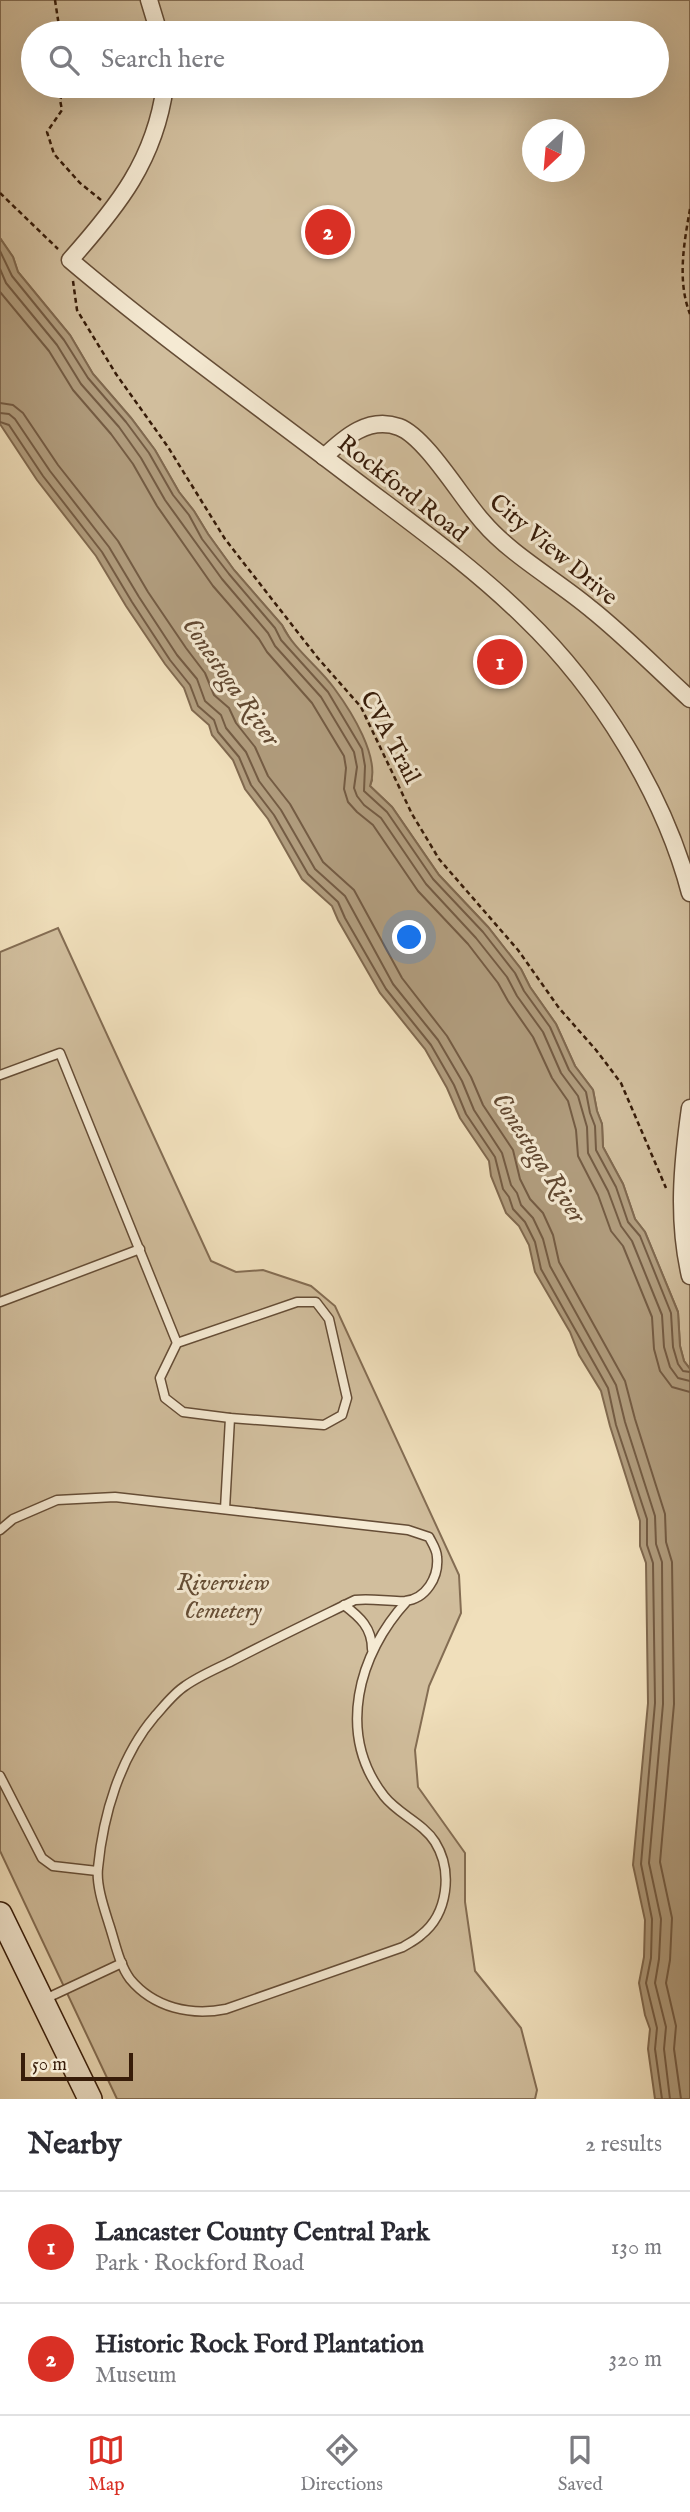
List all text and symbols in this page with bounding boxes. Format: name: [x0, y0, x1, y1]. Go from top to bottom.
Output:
search box: [21, 21, 669, 98]
icon: search: [45, 41, 83, 79]
text: Search here: [101, 43, 225, 76]
north arrow: [522, 119, 585, 182]
pin: 2: [305, 206, 351, 258]
street label: Rockford Road: [331, 429, 474, 550]
street label: City View Drive: [482, 487, 624, 613]
water label: Conestoga River: [174, 611, 288, 754]
pin: 1: [477, 636, 523, 688]
street label: CVA Trail: [352, 686, 427, 790]
your location: [392, 920, 426, 954]
water label: Conestoga River: [483, 1086, 594, 1231]
park label: Riverview Cemetery: [177, 1568, 270, 1627]
scale bar: [21, 2050, 133, 2082]
text: 50 m: [32, 2053, 67, 2077]
text: Nearby: [28, 2126, 121, 2164]
text: 2 results: [585, 2130, 662, 2159]
text: Lancaster County Central Park: [95, 2216, 430, 2249]
text: 1: [47, 2233, 55, 2262]
text: 130 m: [611, 2233, 662, 2262]
text: Park · Rockford Road: [95, 2249, 304, 2278]
text: Historic Rock Ford Plantation: [95, 2328, 424, 2361]
text: 2: [46, 2345, 56, 2374]
text: 320 m: [609, 2345, 662, 2374]
text: Museum: [95, 2361, 177, 2390]
tab: Map: [87, 2431, 125, 2497]
tab: Directions: [300, 2431, 383, 2497]
tab: Saved: [558, 2431, 603, 2497]

